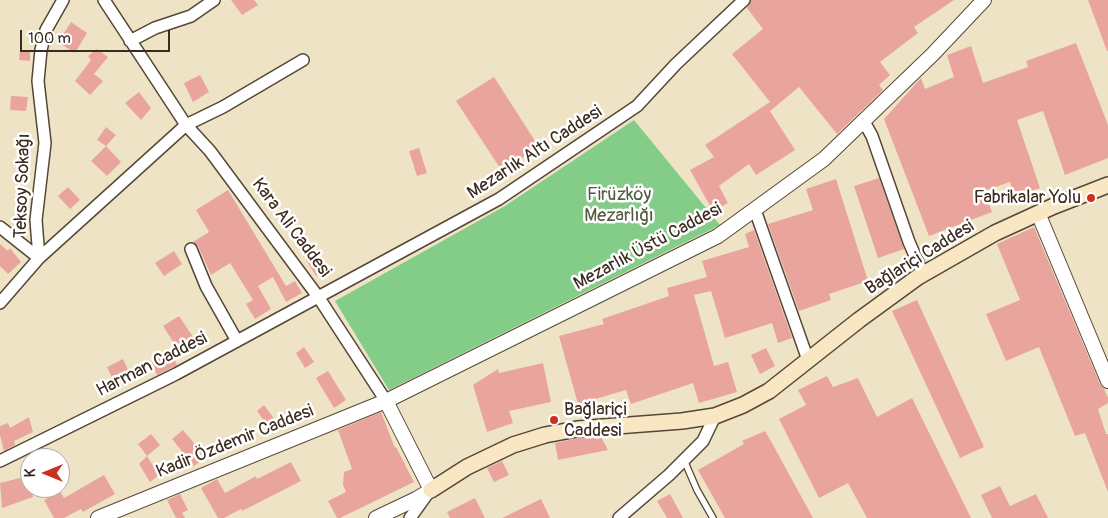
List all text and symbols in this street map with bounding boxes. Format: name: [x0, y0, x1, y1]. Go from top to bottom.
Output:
scale bar: [22, 20, 172, 52]
text: 100 m: [28, 29, 71, 48]
street label: Mezarlık Altı Caddesi: [464, 101, 606, 205]
street label: Teksoy Sokağı: [10, 133, 36, 239]
street label: Kara Ali Caddesi: [247, 174, 335, 282]
park label: Firüzköy Mezarlığı: [584, 184, 654, 226]
place label: Fabrikalar Yolu: [974, 187, 1081, 209]
marker: Fabrikalar Yolu: [1085, 192, 1097, 204]
street label: Mezarlık Üstü Caddesi: [570, 199, 726, 295]
street label: Bağlariçi Caddesi: [862, 216, 978, 300]
street label: Harman Caddesi: [93, 328, 211, 402]
place label: Bağlariçi Caddesi: [564, 399, 627, 442]
street label: Kadir Özdemir Caddesi: [153, 401, 317, 483]
marker: Bağlariçi Caddesi: [548, 414, 560, 426]
north arrow: [20, 448, 70, 498]
text: K: [22, 469, 39, 477]

